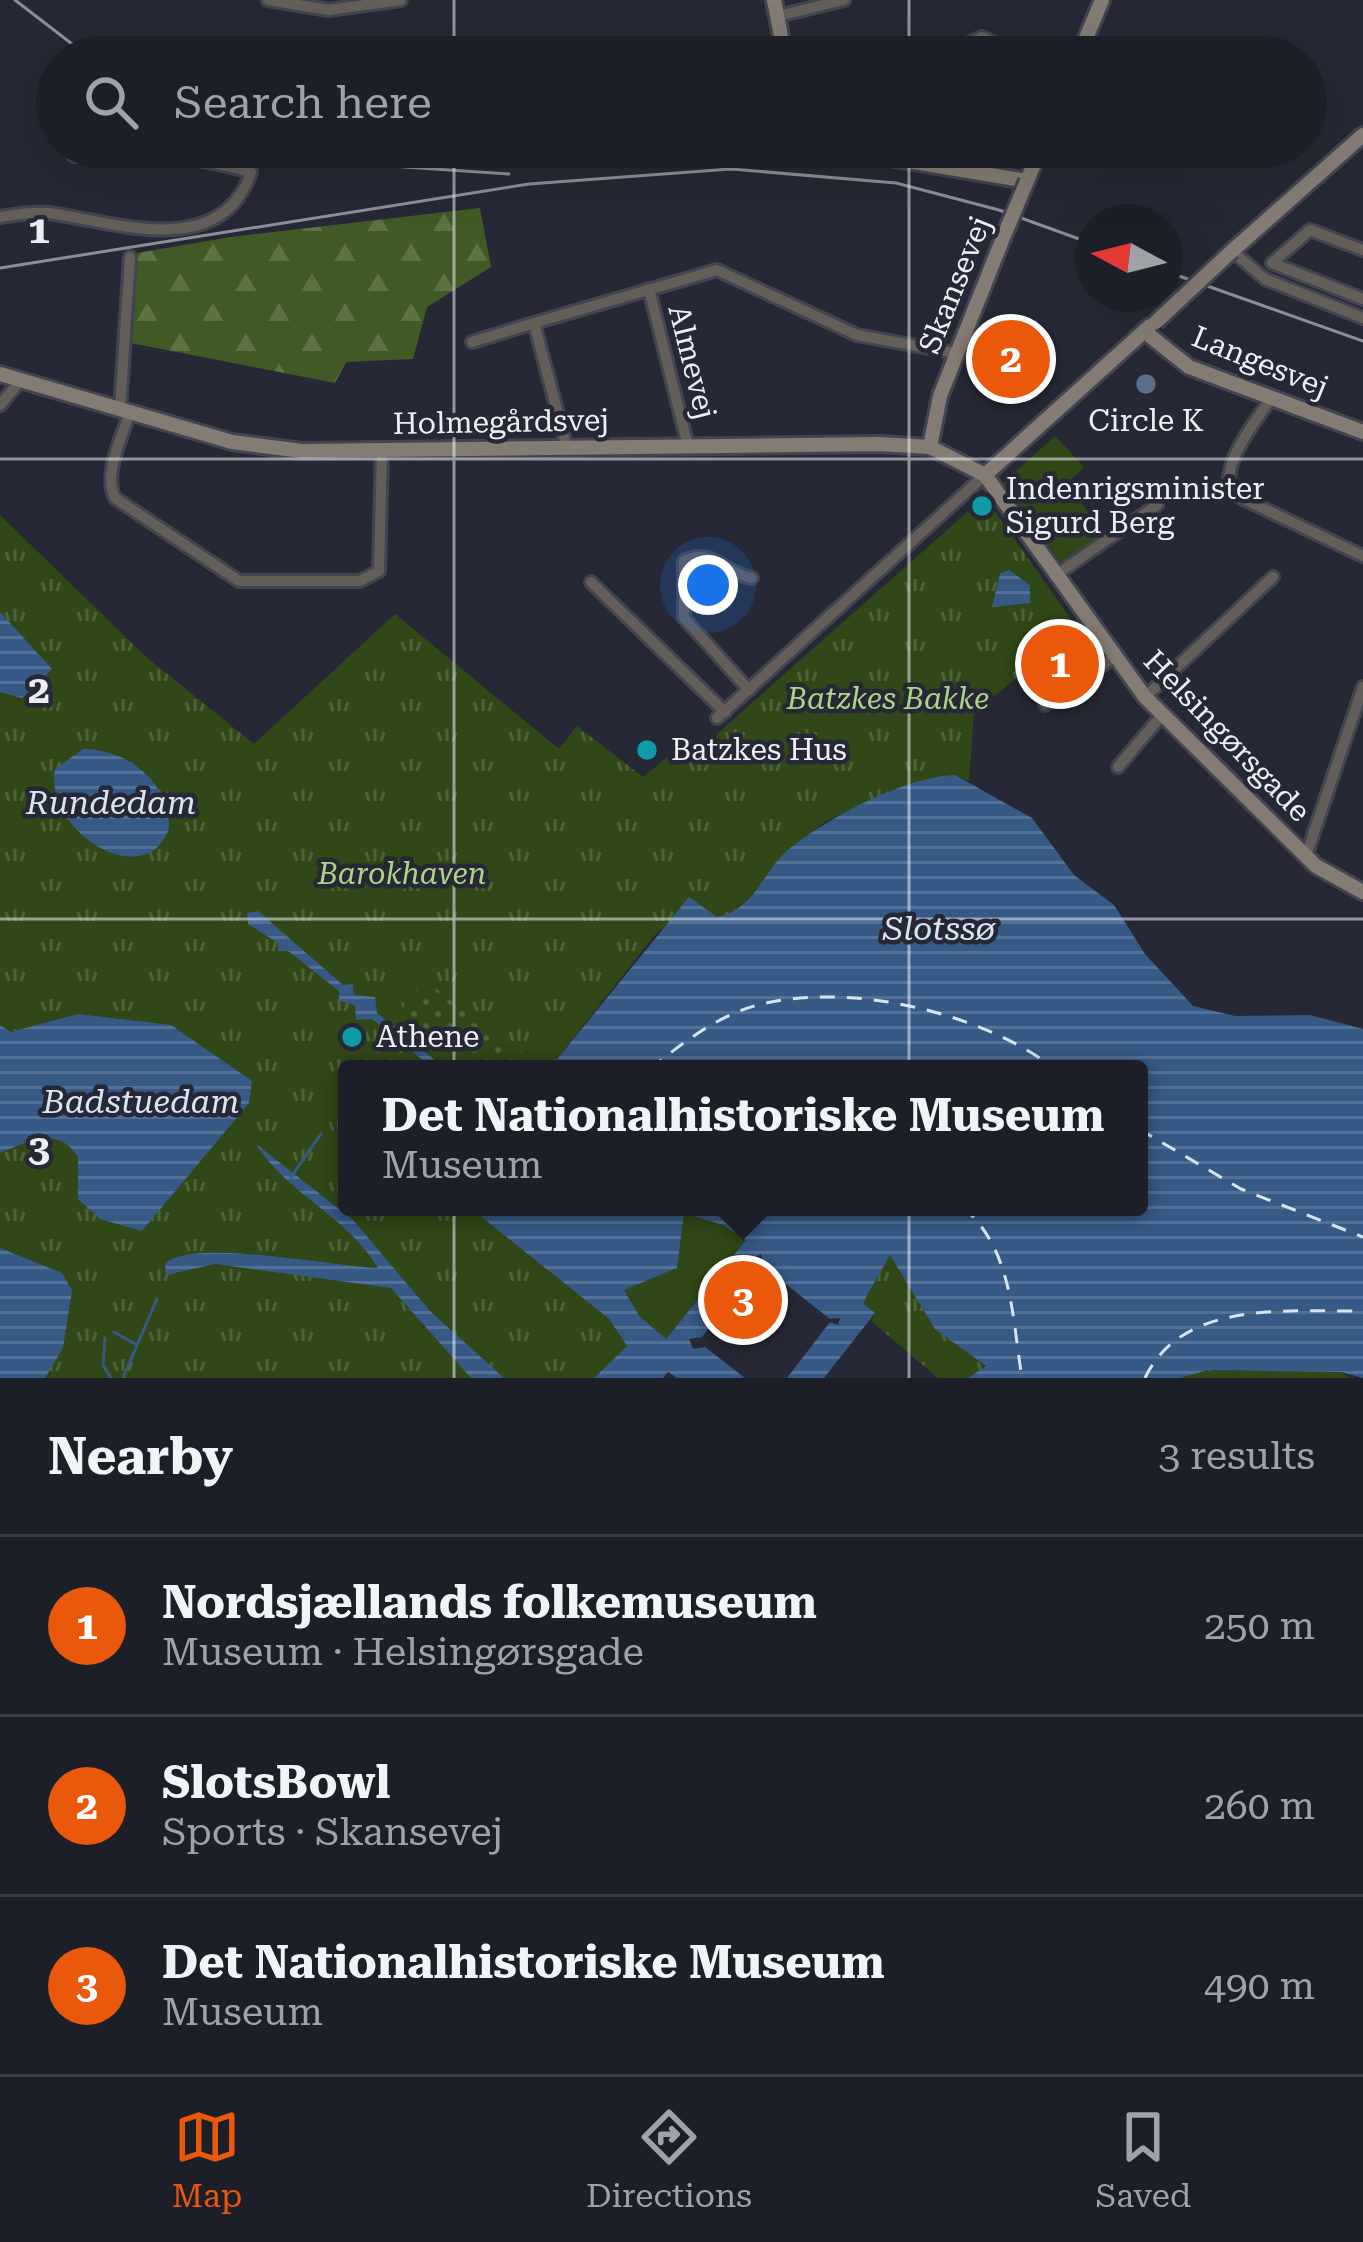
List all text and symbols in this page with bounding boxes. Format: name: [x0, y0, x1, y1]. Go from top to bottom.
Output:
search box: [36, 36, 1327, 168]
icon: search: [78, 69, 144, 135]
text: Search here: [174, 76, 432, 129]
north arrow: [1075, 204, 1183, 312]
text: 1: [28, 207, 50, 253]
street label: Skansevej: [911, 211, 998, 358]
street label: Almevej: [661, 301, 724, 423]
pin: 2: [972, 314, 1050, 404]
street label: Langesvej: [1187, 318, 1333, 405]
marker: Circle K: [1133, 371, 1159, 397]
street label: Holmegårdsvej: [393, 402, 609, 441]
place label: Circle K: [1088, 403, 1204, 438]
place label: Indenrigsminister Sigurd Berg: [1006, 471, 1265, 540]
marker: Indenrigsminister Sigurd Berg: [969, 493, 995, 519]
your location: [678, 555, 738, 615]
pin: 1: [1021, 619, 1099, 709]
street label: Helsingørsgade: [1137, 643, 1318, 828]
text: 2: [28, 667, 50, 713]
park label: Batzkes Bakke: [786, 681, 989, 716]
place label: Batzkes Hus: [671, 732, 847, 767]
marker: Batzkes Hus: [634, 737, 660, 763]
water label: Rundedam: [25, 783, 196, 822]
park label: Barokhaven: [317, 856, 486, 891]
water label: Slotssø: [882, 909, 997, 948]
place label: Athene: [376, 1019, 480, 1054]
marker: Athene: [339, 1024, 365, 1050]
popup: [338, 1060, 1148, 1216]
water label: Badstuedam: [42, 1082, 239, 1121]
text: Det Nationalhistoriske Museum: [382, 1089, 1104, 1142]
text: 3: [28, 1126, 50, 1172]
text: Museum: [382, 1142, 543, 1188]
pin: 3: [704, 1255, 782, 1345]
text: Nearby: [48, 1427, 233, 1486]
text: 3 results: [1158, 1433, 1315, 1479]
text: Nordsjællands folkemuseum: [162, 1576, 817, 1629]
text: 1: [76, 1603, 98, 1649]
text: 250 m: [1204, 1603, 1315, 1649]
text: Museum · Helsingørsgade: [162, 1629, 644, 1675]
text: SlotsBowl: [162, 1756, 390, 1809]
text: 2: [76, 1783, 98, 1829]
text: 260 m: [1204, 1783, 1315, 1829]
text: Sports · Skansevej: [162, 1809, 503, 1855]
text: Det Nationalhistoriske Museum: [162, 1936, 885, 1989]
text: 3: [76, 1963, 98, 2009]
text: 490 m: [1204, 1963, 1315, 2009]
text: Museum: [162, 1989, 323, 2035]
tab: Map: [172, 2104, 242, 2215]
tab: Directions: [586, 2104, 752, 2215]
tab: Saved: [1096, 2104, 1191, 2215]

